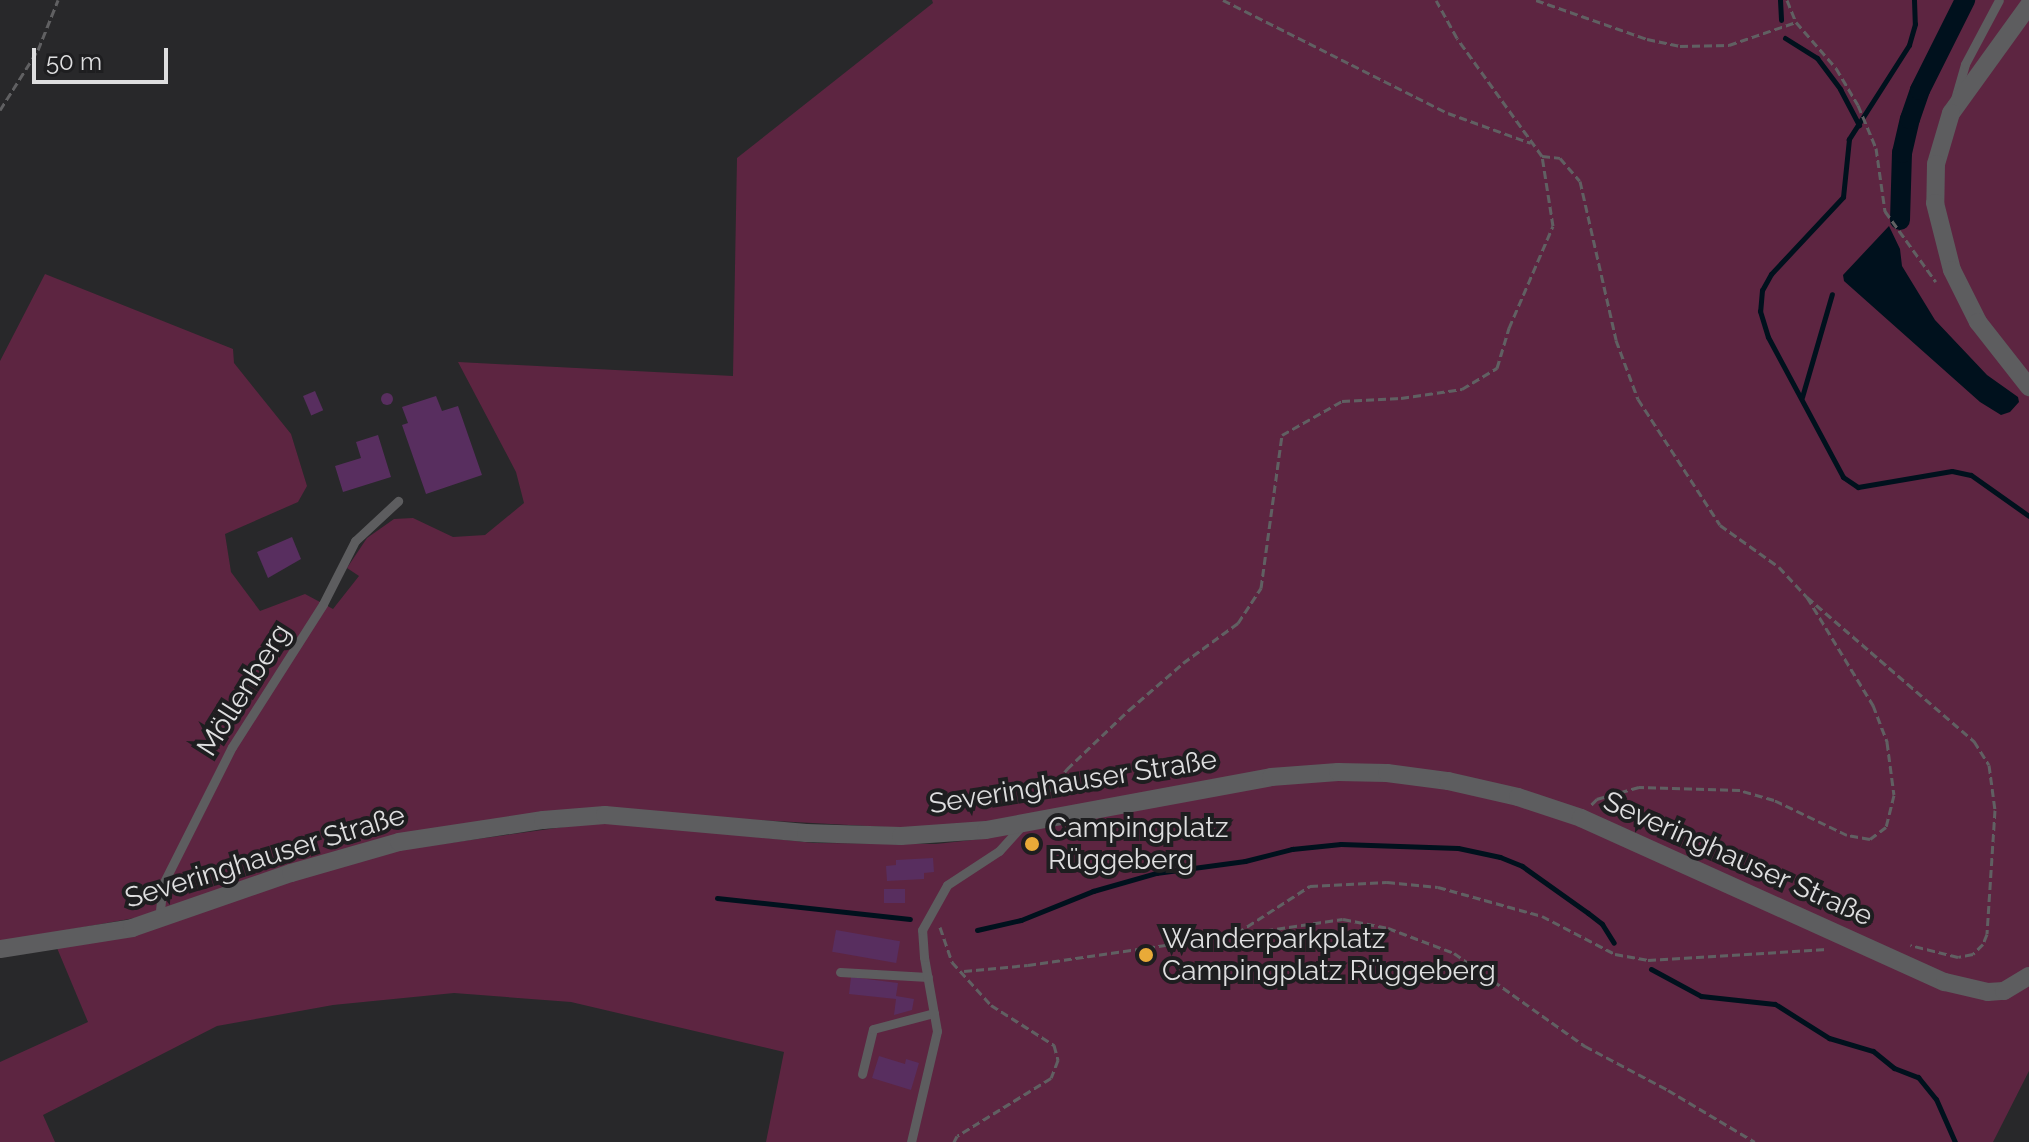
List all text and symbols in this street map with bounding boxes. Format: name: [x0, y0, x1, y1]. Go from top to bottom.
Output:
scale bar: [36, 32, 172, 82]
text: 50 m: [46, 47, 102, 76]
street label: Möllenberg: [190, 618, 298, 762]
street label: Severinghauser Straße: [926, 743, 1220, 821]
street label: Severinghauser Straße: [1598, 784, 1878, 934]
street label: Severinghauser Straße: [121, 798, 409, 916]
place label: Campingplatz Rüggeberg: [1048, 811, 1228, 877]
marker: Campingplatz Rüggeberg: [1023, 835, 1041, 853]
place label: Wanderparkplatz Campingplatz Rüggeberg: [1162, 922, 1496, 988]
marker: Wanderparkplatz Campingplatz Rüggeberg: [1137, 946, 1155, 964]

